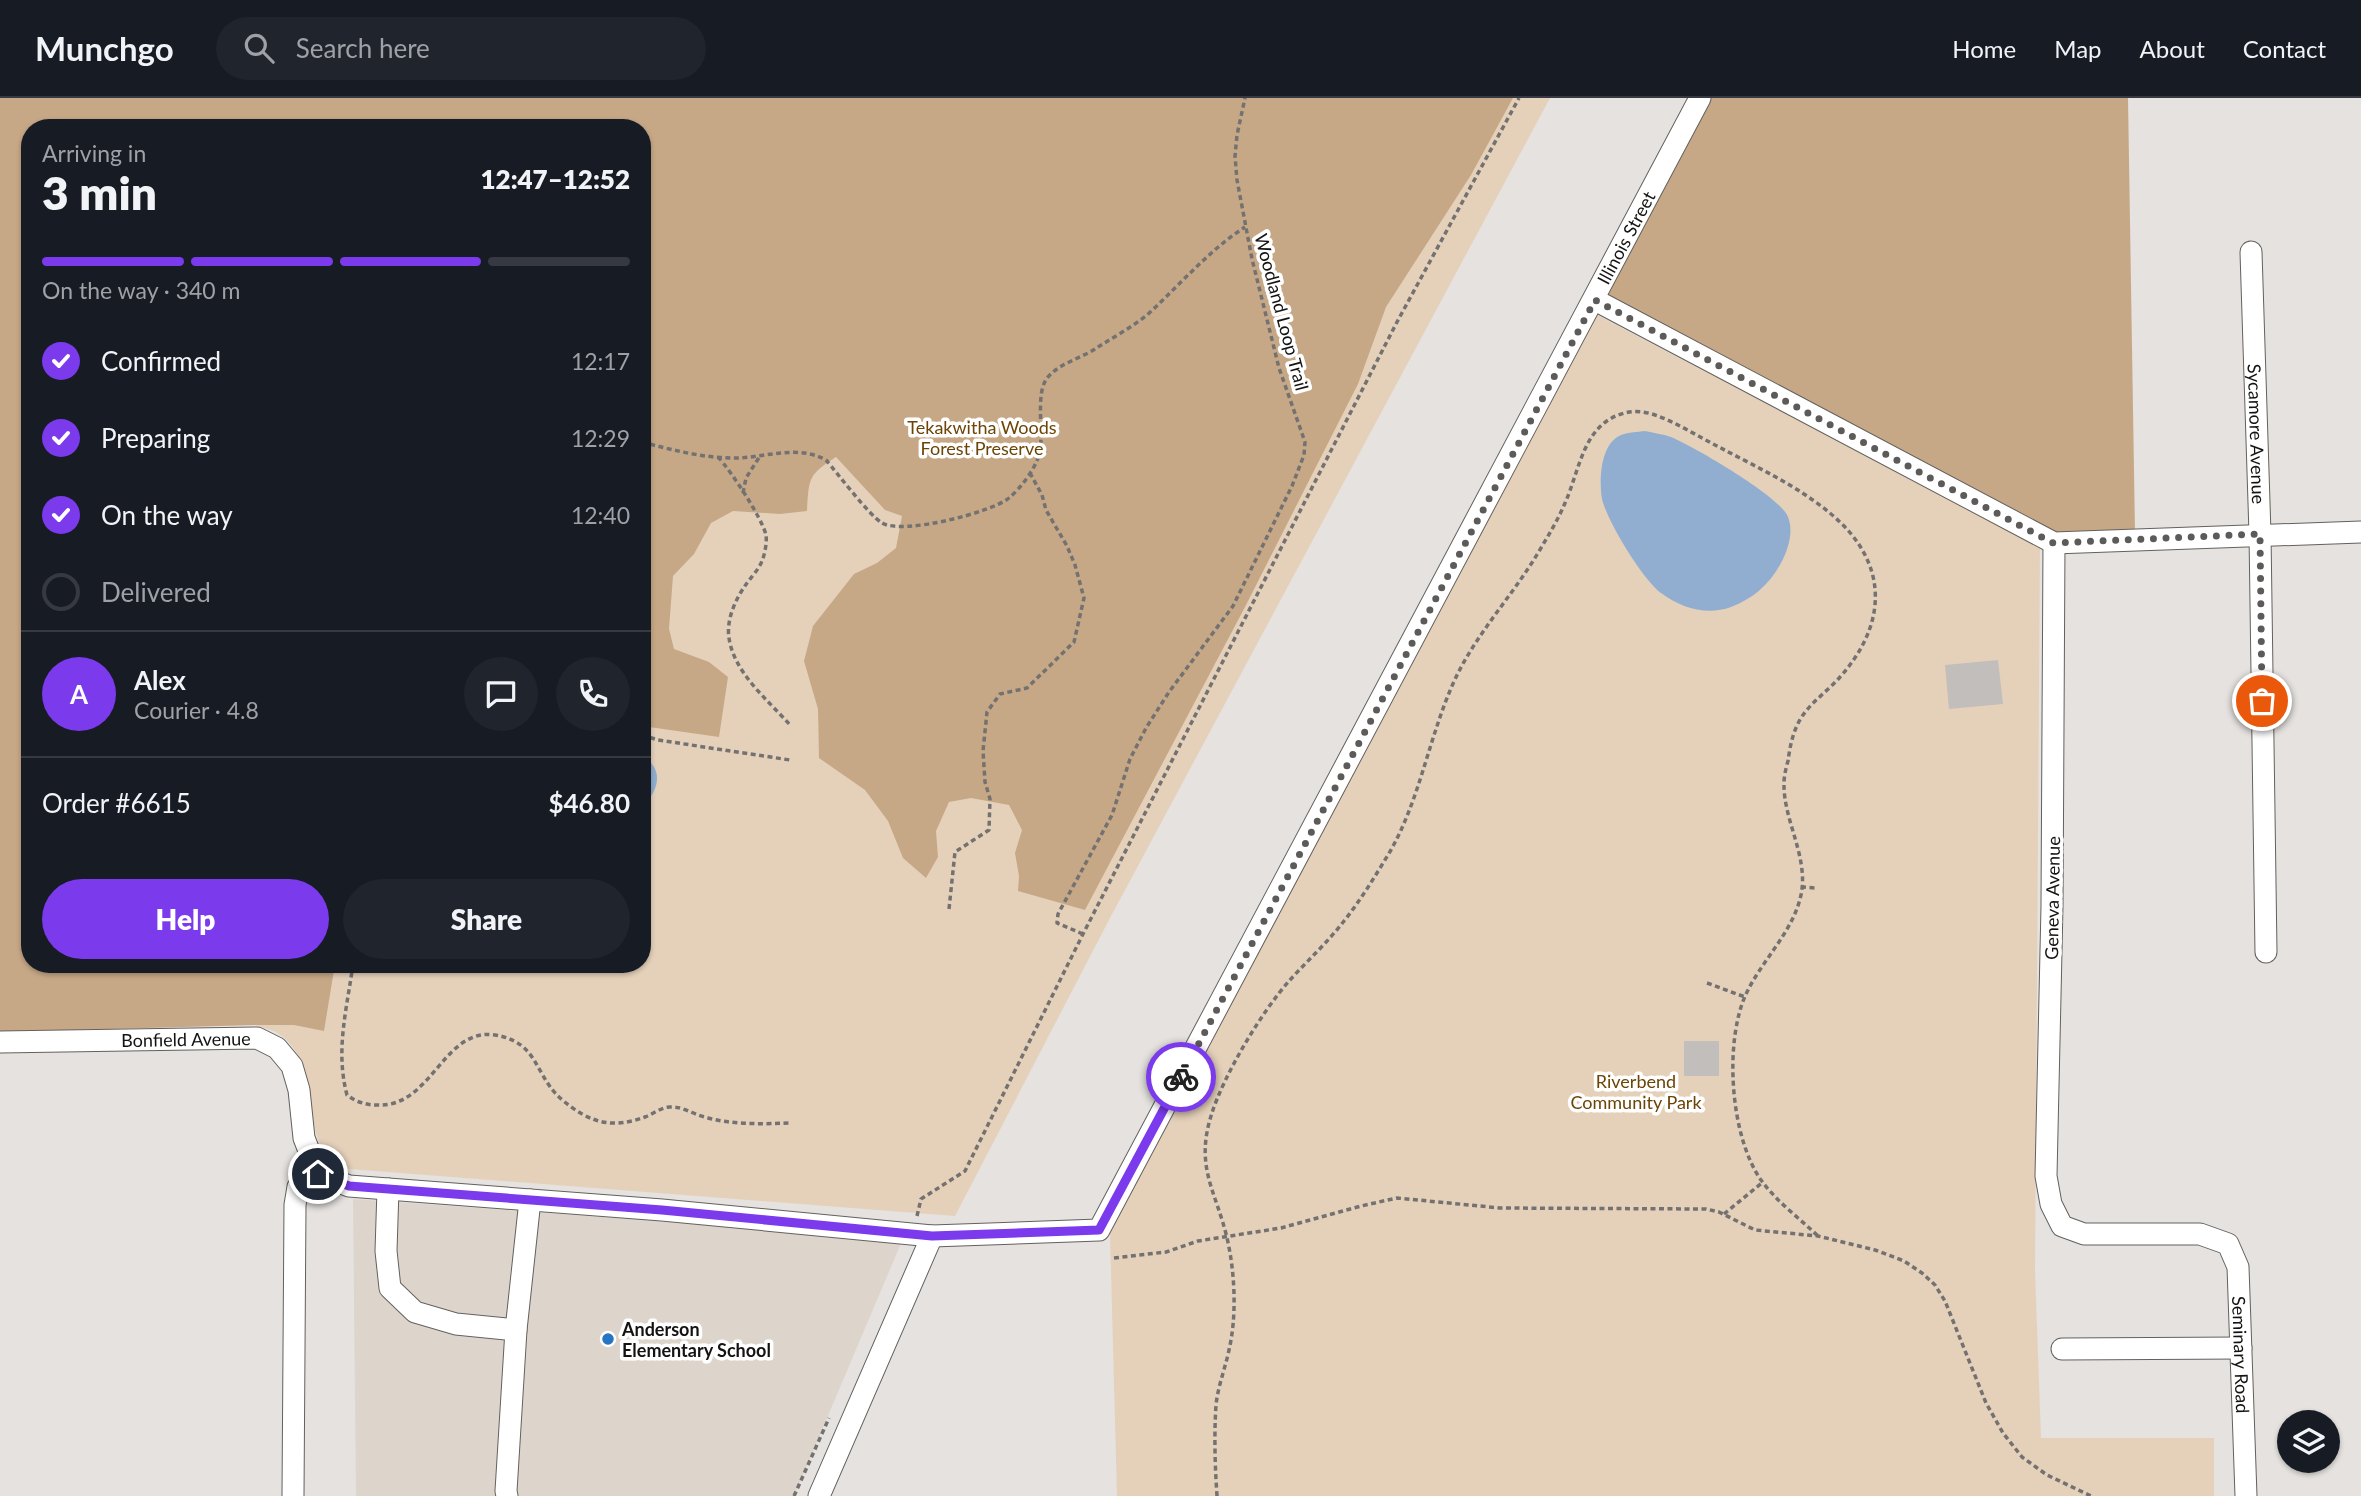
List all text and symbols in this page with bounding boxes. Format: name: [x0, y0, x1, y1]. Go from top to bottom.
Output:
search box: [216, 17, 706, 80]
text: Munchgo: [35, 28, 174, 68]
icon: search: [240, 29, 278, 67]
text: Search here: [296, 32, 430, 64]
text: Home: [1952, 34, 2016, 63]
text: Map: [2054, 34, 2102, 63]
text: About: [2140, 34, 2205, 63]
text: Contact: [2243, 34, 2326, 63]
text: Arriving in: [42, 139, 146, 167]
text: 12:47–12:52: [480, 163, 630, 195]
text: 3 min: [42, 165, 157, 220]
street label: Illinois Street: [1592, 187, 1660, 288]
street label: Woodland Loop Trail: [1250, 231, 1314, 393]
text: On the way · 340 m: [42, 276, 241, 304]
icon: check: [42, 342, 80, 380]
text: Confirmed: [101, 345, 221, 377]
text: 12:17: [571, 347, 630, 375]
street label: Sycamore Avenue: [2244, 363, 2270, 504]
park label: Tekakwitha Woods Forest Preserve: [907, 416, 1057, 459]
icon: check: [42, 419, 80, 457]
text: Preparing: [101, 422, 210, 454]
text: 12:29: [571, 424, 630, 452]
icon: check: [42, 496, 80, 534]
text: On the way: [101, 499, 233, 531]
text: 12:40: [571, 501, 630, 529]
text: Delivered: [101, 576, 211, 608]
button: chat: [464, 657, 538, 731]
button: phone: [556, 657, 630, 731]
text: Alex: [134, 664, 186, 696]
pin: [2232, 671, 2292, 731]
text: A: [70, 678, 88, 710]
icon: bag: [2243, 682, 2281, 720]
text: Courier · 4.8: [134, 696, 259, 724]
text: Order #6615: [42, 787, 191, 819]
text: $46.80: [548, 787, 630, 819]
street label: Geneva Avenue: [2040, 836, 2064, 960]
button: Help: [42, 879, 329, 959]
button: Share: [343, 879, 630, 959]
street label: Bonfield Avenue: [121, 1027, 251, 1051]
courier: [1146, 1042, 1216, 1112]
icon: bike: [1162, 1058, 1200, 1096]
park label: Riverbend Community Park: [1570, 1070, 1702, 1113]
pin: [288, 1144, 348, 1204]
icon: home: [299, 1155, 337, 1193]
street label: Seminary Road: [2228, 1296, 2254, 1414]
place label: Anderson Elementary School: [621, 1318, 771, 1361]
marker: Anderson Elementary School: [600, 1331, 616, 1347]
map controls: [2277, 1410, 2340, 1473]
button: layers: [2277, 1410, 2340, 1473]

